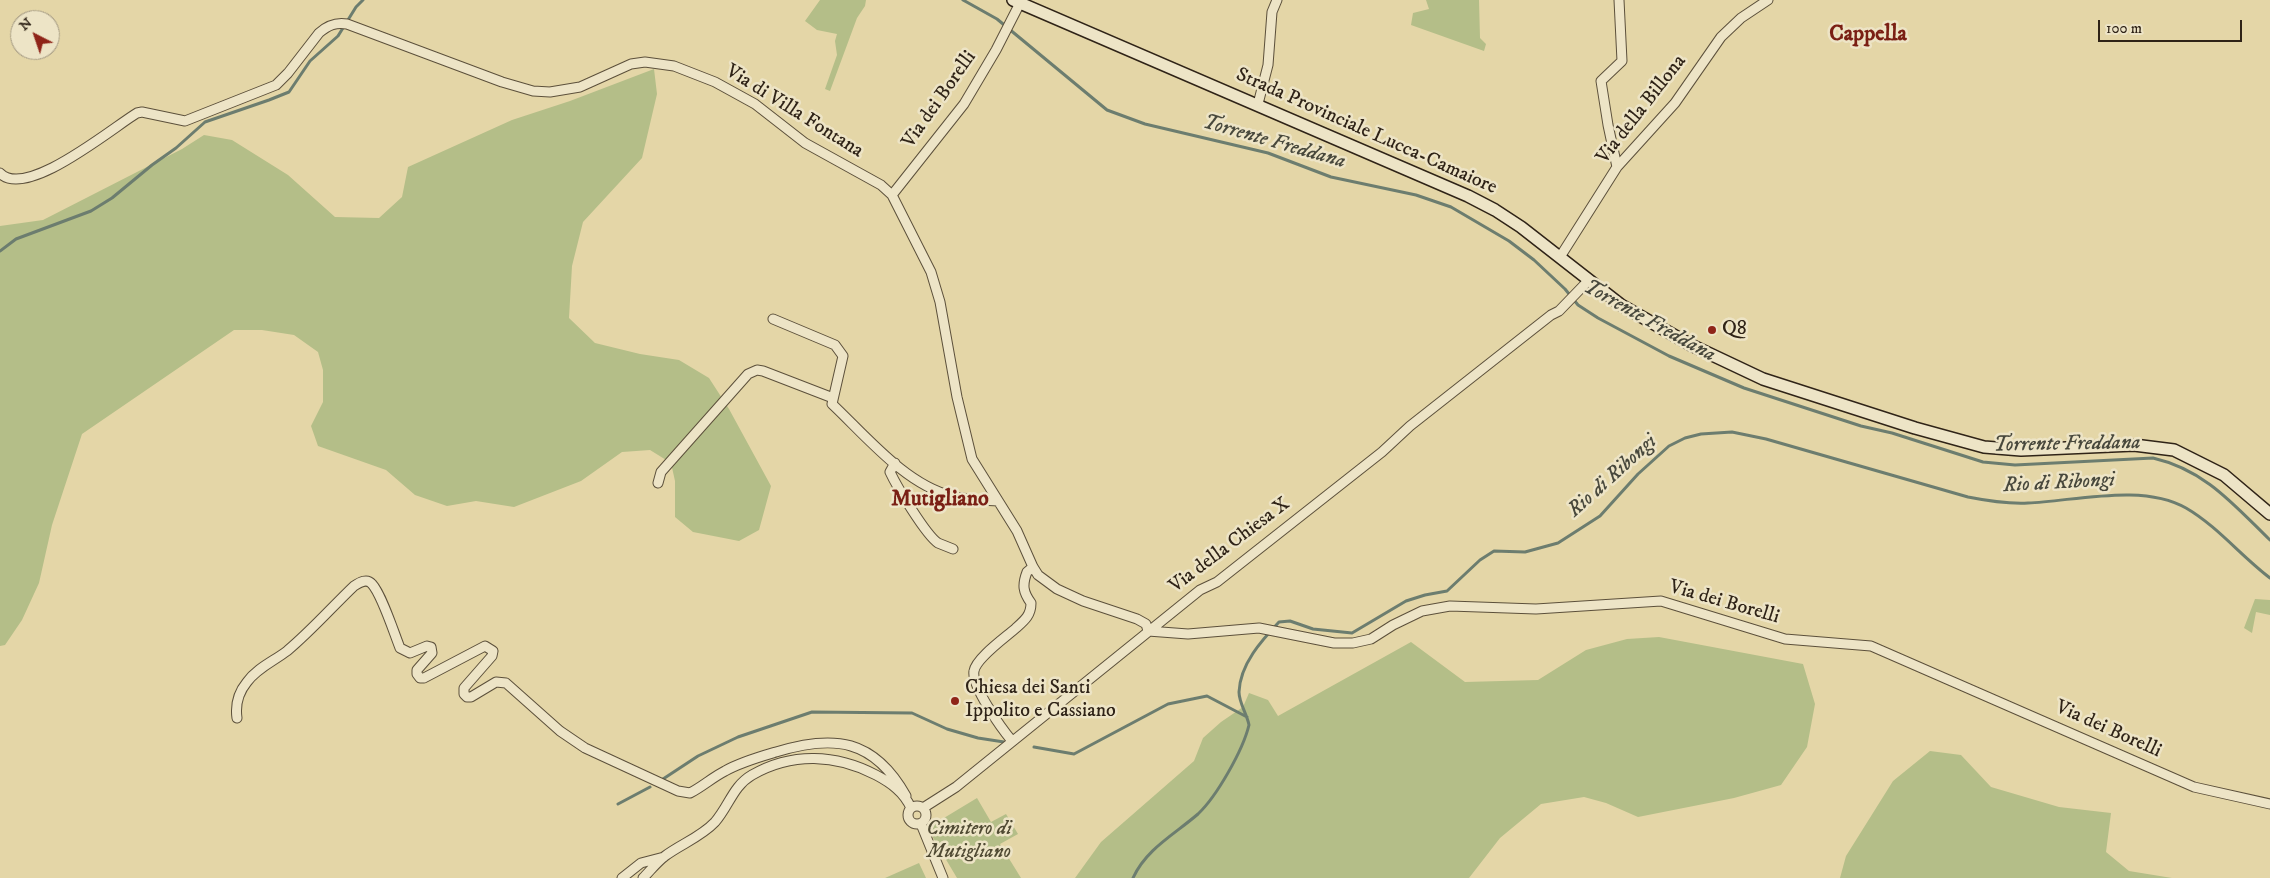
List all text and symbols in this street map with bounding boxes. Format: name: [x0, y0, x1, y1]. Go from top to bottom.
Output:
north arrow: [10, 10, 60, 60]
scale bar: [2100, 10, 2244, 42]
text: N: [16, 14, 36, 35]
text: 100 m: [2106, 19, 2142, 38]
district label: Cappella: [1829, 22, 1907, 48]
street label: Via dei Borelli: [898, 47, 982, 153]
street label: Via della Billona: [1592, 51, 1692, 169]
street label: Via di Villa Fontana: [721, 60, 867, 164]
street label: Strada Provinciale Lucca-Camaiore: [1232, 63, 1500, 201]
water label: Torrente Freddana: [1200, 111, 1348, 175]
water label: Torrente Freddana: [1579, 275, 1719, 369]
place label: Q8: [1722, 318, 1747, 342]
marker: Q8: [1706, 324, 1718, 336]
water label: Rio di Ribongi: [1563, 430, 1663, 524]
water label: Torrente Freddana: [1993, 431, 2141, 459]
water label: Rio di Ribongi: [2003, 468, 2115, 500]
district label: Mutigliano: [891, 487, 989, 513]
street label: Via della Chiesa X: [1165, 493, 1295, 599]
street label: Via dei Borelli: [1666, 576, 1782, 630]
place label: Chiesa dei Santi Ippolito e Cassiano: [965, 677, 1116, 724]
marker: Chiesa dei Santi Ippolito e Cassiano: [949, 695, 961, 707]
street label: Via dei Borelli: [2051, 696, 2165, 764]
park label: Cimitero di Mutigliano: [926, 818, 1012, 865]

